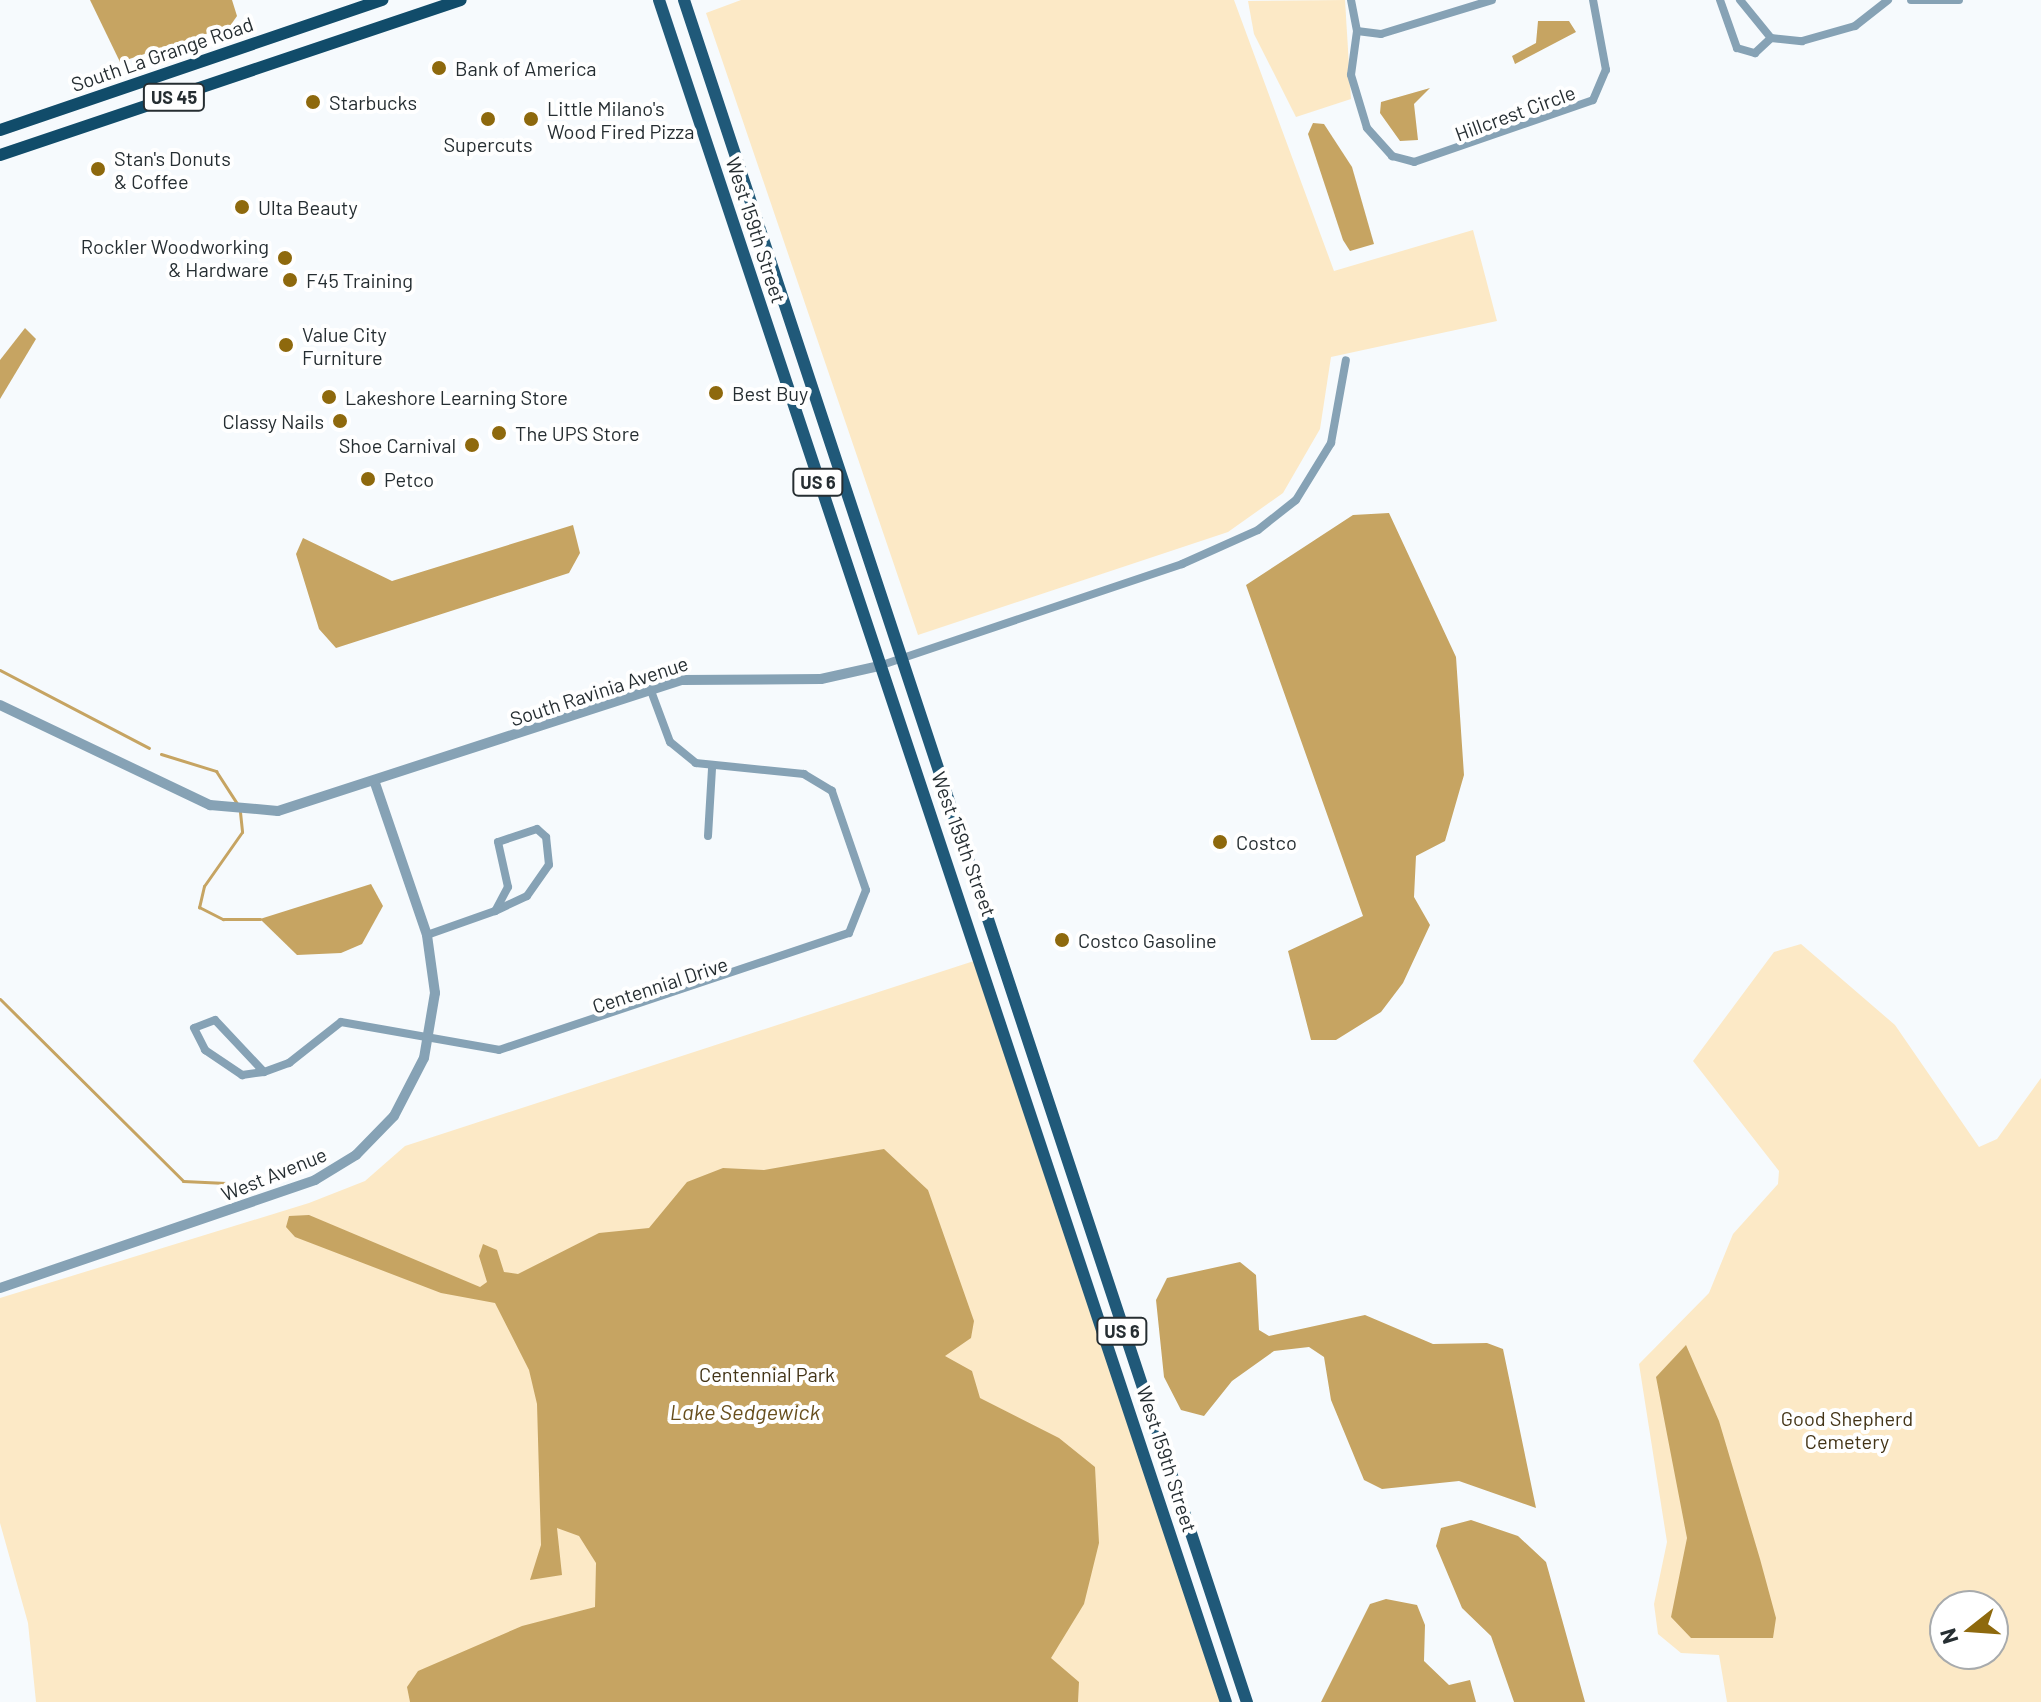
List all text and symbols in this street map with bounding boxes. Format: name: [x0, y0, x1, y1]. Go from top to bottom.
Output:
street label: South La Grange Road: [68, 12, 256, 96]
place label: Bank of America: [455, 56, 597, 80]
marker: Bank of America: [430, 59, 448, 77]
street label: Hillcrest Circle: [1452, 80, 1578, 146]
road number: US 45: [142, 83, 206, 111]
place label: Starbucks: [329, 90, 417, 114]
marker: Starbucks: [304, 93, 322, 111]
place label: Little Milano's Wood Fired Pizza: [547, 96, 694, 143]
marker: Supercuts: [479, 110, 497, 128]
marker: Little Milano's Wood Fired Pizza: [522, 110, 540, 128]
place label: Supercuts: [443, 132, 533, 156]
place label: Stan's Donuts & Coffee: [114, 146, 231, 193]
street label: West 159th Street: [721, 154, 791, 306]
marker: Stan's Donuts & Coffee: [89, 160, 107, 178]
place label: Ulta Beauty: [258, 195, 358, 219]
marker: Ulta Beauty: [233, 198, 251, 216]
place label: Rockler Woodworking & Hardware: [81, 234, 269, 281]
marker: Rockler Woodworking & Hardware: [276, 249, 294, 267]
place label: F45 Training: [306, 268, 413, 292]
marker: F45 Training: [281, 271, 299, 289]
place label: Value City Furniture: [302, 322, 387, 369]
marker: Value City Furniture: [277, 336, 295, 354]
place label: Best Buy: [732, 381, 808, 405]
marker: Best Buy: [707, 384, 725, 402]
place label: Lakeshore Learning Store: [345, 385, 568, 409]
marker: Lakeshore Learning Store: [320, 388, 338, 406]
place label: Classy Nails: [222, 409, 324, 433]
marker: Classy Nails: [331, 412, 349, 430]
place label: The UPS Store: [515, 421, 640, 445]
marker: The UPS Store: [490, 424, 508, 442]
place label: Shoe Carnival: [339, 433, 456, 457]
marker: Shoe Carnival: [463, 436, 481, 454]
place label: Petco: [384, 467, 434, 491]
road number: US 6: [792, 468, 844, 496]
marker: Petco: [359, 470, 377, 488]
street label: South Ravinia Avenue: [507, 651, 691, 731]
street label: West 159th Street: [927, 768, 1001, 920]
place label: Costco: [1236, 830, 1297, 854]
marker: Costco: [1211, 833, 1229, 851]
place label: Costco Gasoline: [1078, 928, 1217, 952]
marker: Costco Gasoline: [1053, 931, 1071, 949]
street label: Centennial Drive: [589, 952, 731, 1018]
street label: West Avenue: [218, 1142, 330, 1206]
road number: US 6: [1096, 1317, 1148, 1345]
park label: Centennial Park: [699, 1362, 835, 1386]
street label: West 159th Street: [1132, 1383, 1202, 1535]
water label: Lake Sedgewick: [670, 1399, 820, 1425]
park label: Good Shepherd Cemetery: [1781, 1407, 1913, 1454]
north arrow: [1929, 1590, 2009, 1670]
text: N: [1933, 1626, 1963, 1647]

